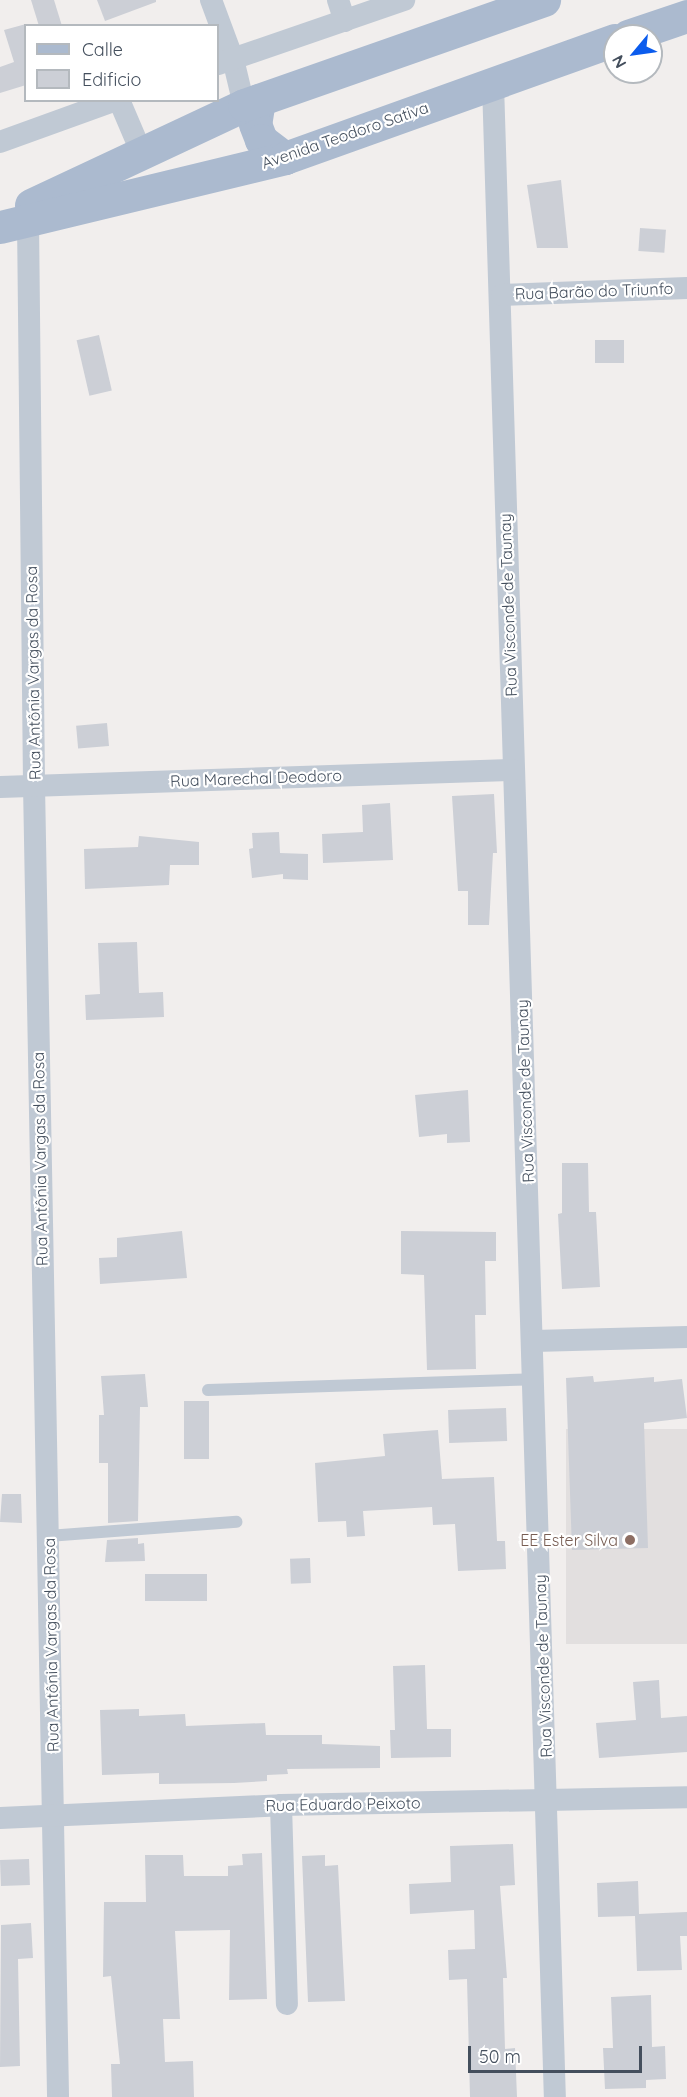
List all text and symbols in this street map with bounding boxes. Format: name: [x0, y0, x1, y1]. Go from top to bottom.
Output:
legend: [24, 24, 219, 102]
north arrow: [603, 24, 663, 84]
text: Calle: [82, 38, 123, 61]
text: N: [607, 52, 631, 72]
text: Edificio: [82, 68, 141, 91]
street label: Avenida Teodoro Sativa: [259, 97, 431, 173]
street label: Rua Barão do Triunfo: [514, 279, 674, 303]
street label: Rua Visconde de Taunay: [495, 513, 521, 697]
street label: Rua Antônia Vargas da Rosa: [22, 566, 44, 780]
street label: Rua Marechal Deodoro: [170, 765, 342, 791]
street label: Rua Visconde de Taunay: [512, 999, 538, 1183]
street label: Rua Antônia Vargas da Rosa: [29, 1052, 51, 1266]
place label: EE Ester Silva: [520, 1530, 618, 1550]
marker: EE Ester Silva: [623, 1533, 637, 1547]
street label: Rua Antônia Vargas da Rosa: [40, 1538, 62, 1752]
street label: Rua Visconde de Taunay: [530, 1574, 556, 1758]
street label: Rua Eduardo Peixoto: [265, 1793, 421, 1815]
scale bar: [471, 2034, 645, 2072]
text: 50 m: [479, 2045, 521, 2068]

